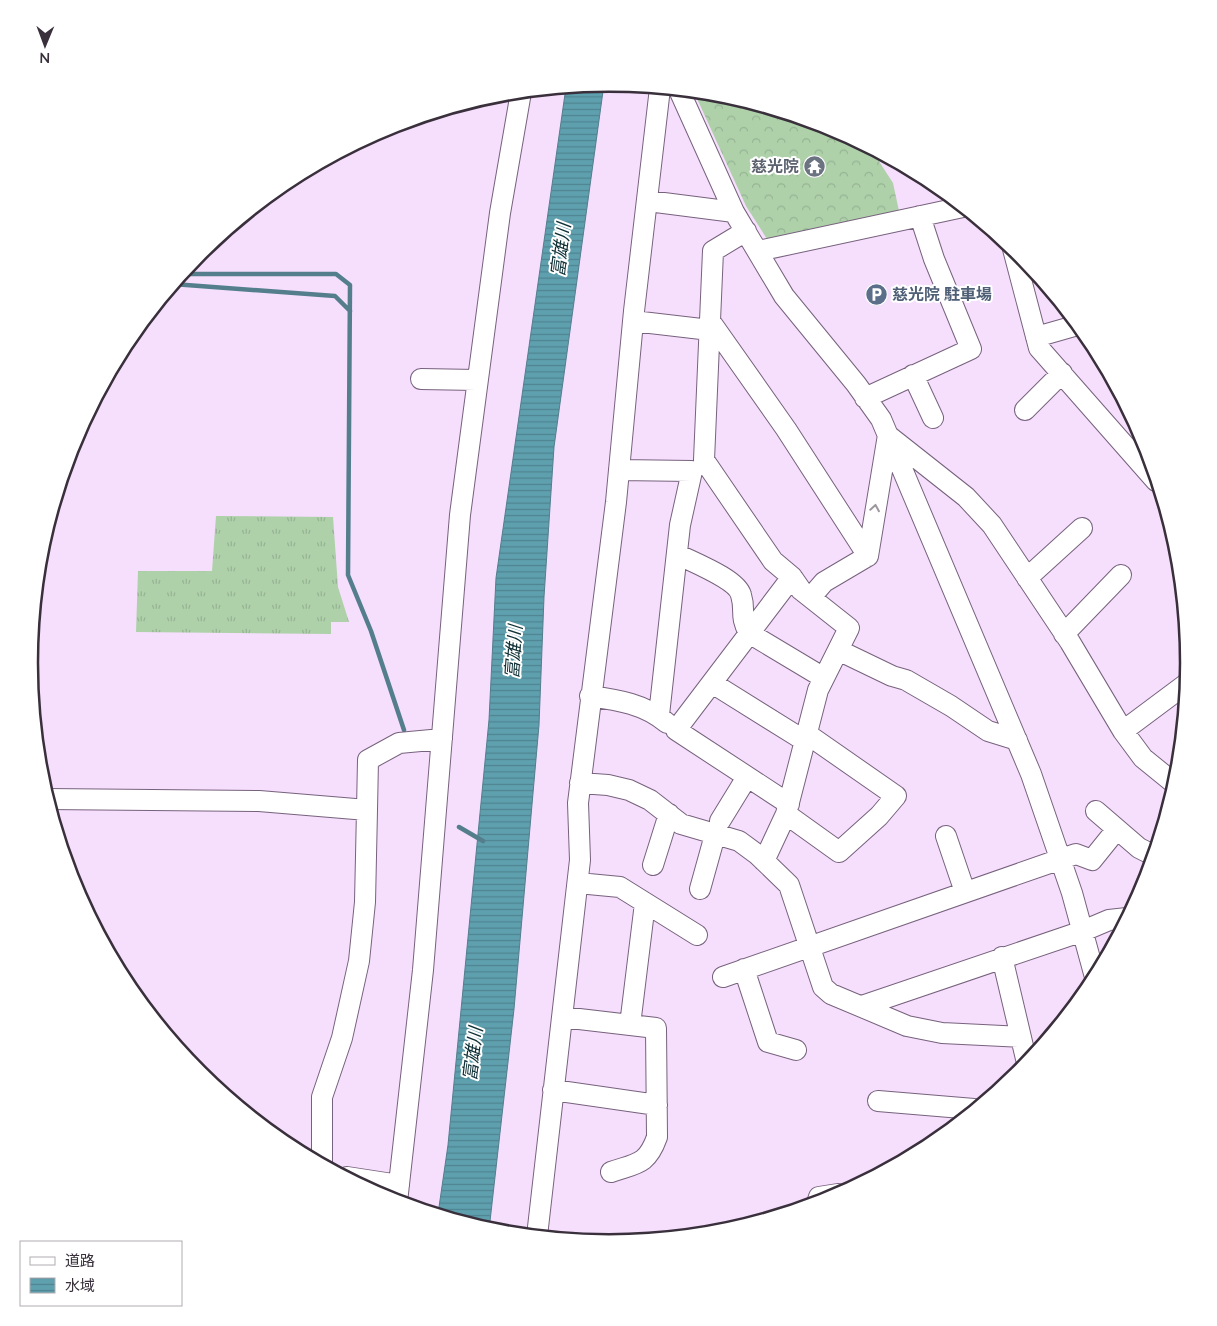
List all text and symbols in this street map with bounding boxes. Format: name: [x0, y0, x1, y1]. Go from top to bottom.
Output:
north arrow: [20, 20, 70, 70]
text: N: [39, 50, 50, 67]
temple icon: 慈光院: [803, 154, 827, 178]
place label: 慈光院: [751, 156, 799, 175]
water label: 富雄川: [546, 220, 574, 278]
parking icon: 慈光院 駐車場: [864, 282, 888, 306]
place label: 慈光院 駐車場: [892, 284, 992, 303]
one-way arrow: [870, 504, 880, 513]
water label: 富雄川: [500, 622, 526, 680]
water label: 富雄川: [458, 1024, 486, 1082]
legend: [20, 1241, 182, 1306]
text: 道路: [65, 1251, 95, 1269]
text: 水域: [65, 1276, 95, 1294]

